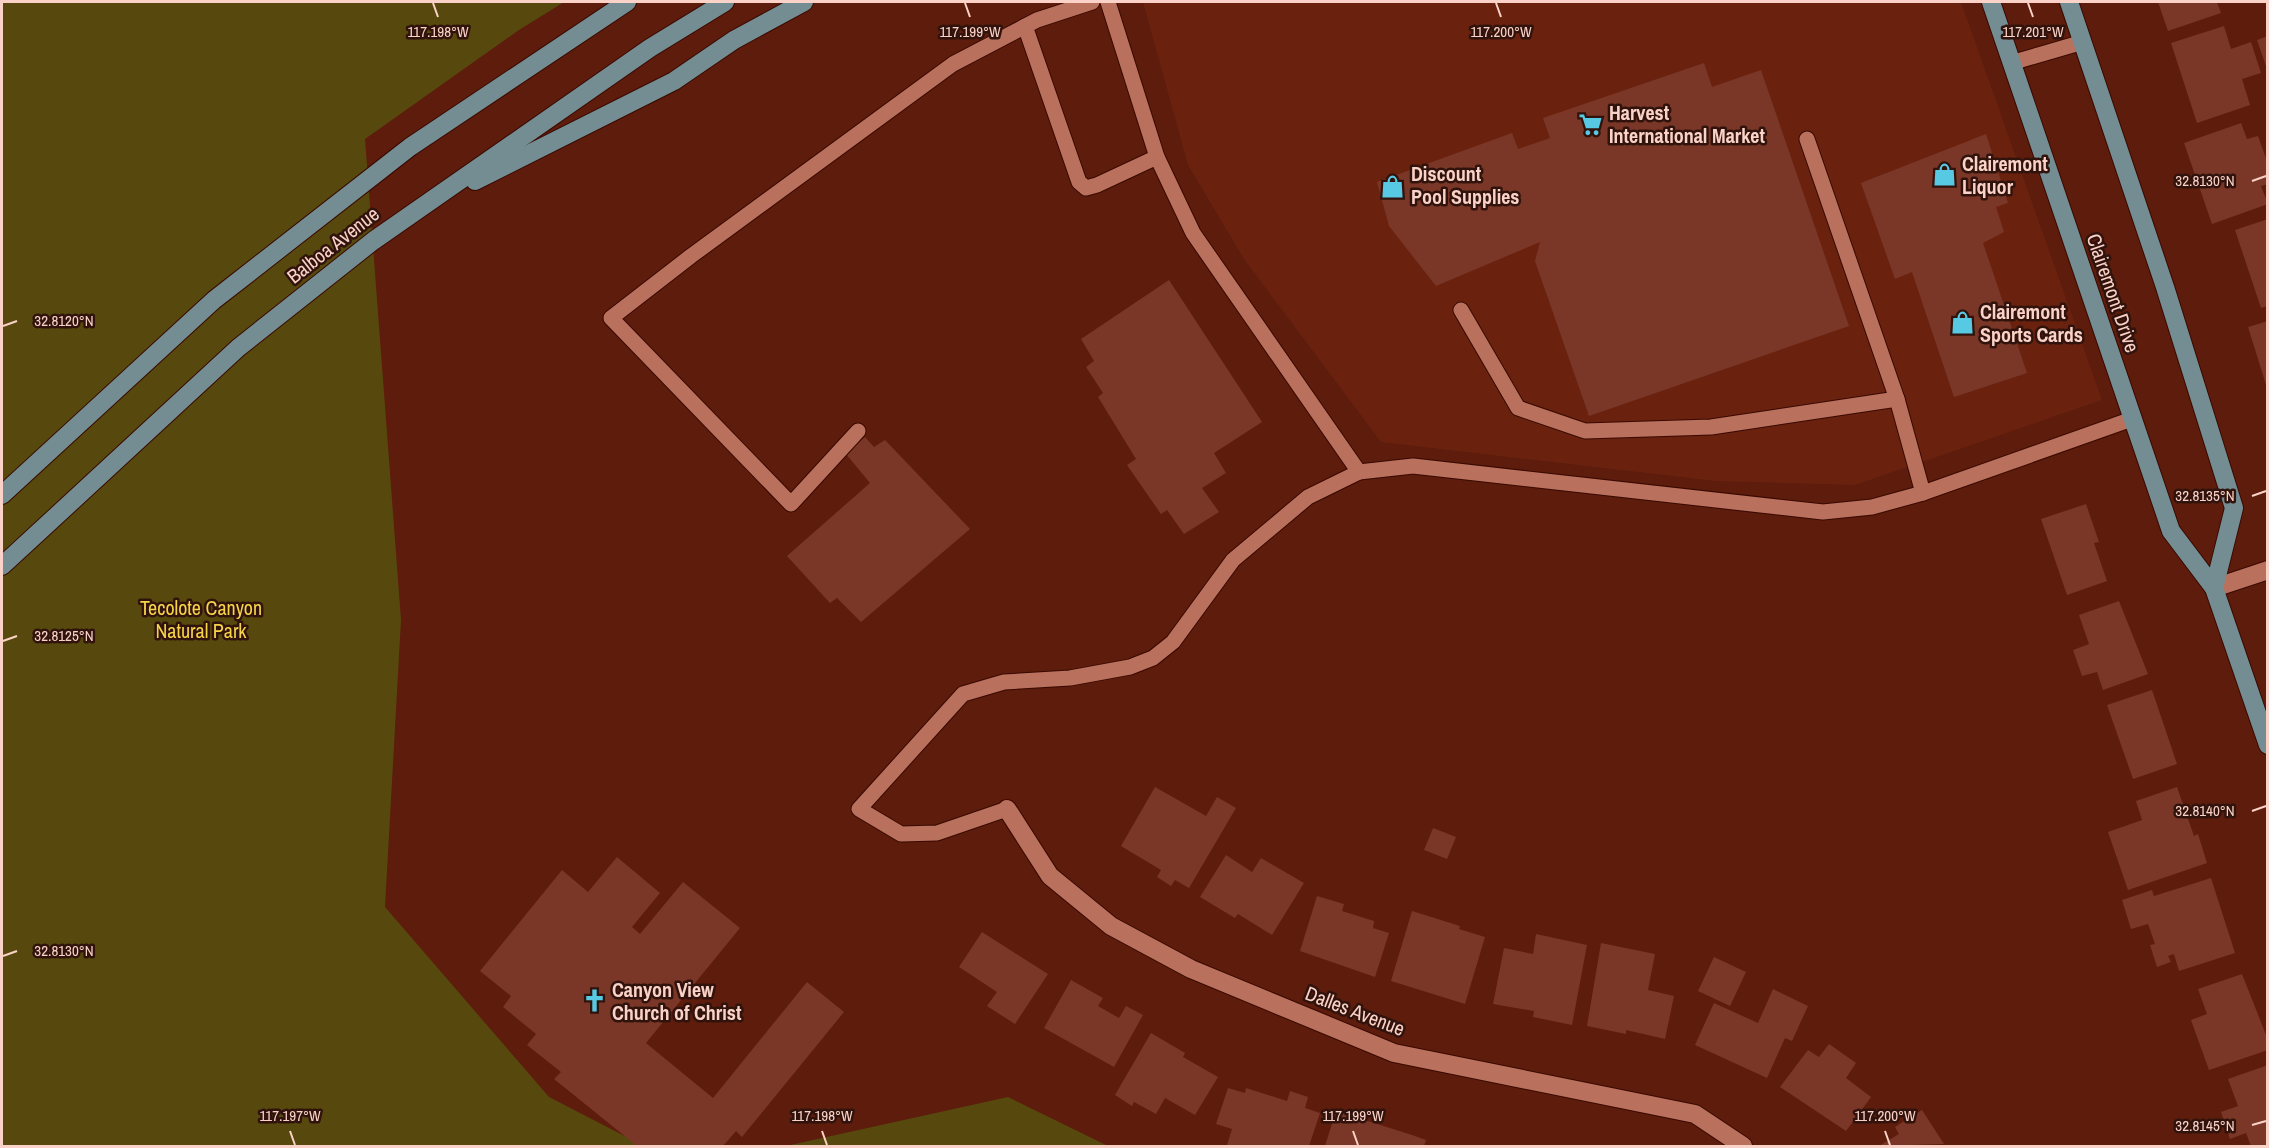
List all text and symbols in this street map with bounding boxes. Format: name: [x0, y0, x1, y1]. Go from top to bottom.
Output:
text: 117.198°W: [407, 21, 469, 42]
text: 117.199°W: [939, 21, 1001, 42]
text: 117.200°W: [1470, 21, 1532, 42]
text: 117.201°W: [2002, 21, 2064, 42]
place label: Harvest International Market: [1609, 99, 1765, 149]
supermarket icon: Harvest International Market: [1578, 112, 1604, 138]
place label: Clairemont Liquor: [1962, 150, 2048, 200]
place label: Discount Pool Supplies: [1411, 160, 1519, 210]
shop icon: Clairemont Liquor: [1931, 162, 1957, 188]
text: 32.8130°N: [2175, 170, 2235, 191]
shop icon: Discount Pool Supplies: [1380, 173, 1406, 199]
street label: Balboa Avenue: [281, 200, 384, 289]
street label: Clairemont Drive: [2081, 230, 2146, 356]
place label: Clairemont Sports Cards: [1980, 298, 2083, 348]
text: 32.8120°N: [34, 310, 94, 331]
shop icon: Clairemont Sports Cards: [1949, 310, 1975, 336]
text: 32.8135°N: [2175, 485, 2235, 506]
park label: Tecolote Canyon Natural Park: [140, 594, 262, 644]
text: 32.8125°N: [34, 625, 94, 646]
text: 32.8140°N: [2175, 800, 2235, 821]
text: 32.8130°N: [34, 940, 94, 961]
place label: Canyon View Church of Christ: [612, 976, 742, 1026]
street label: Dalles Avenue: [1302, 979, 1409, 1042]
church icon: Canyon View Church of Christ: [581, 988, 607, 1014]
text: 117.197°W: [259, 1105, 321, 1126]
text: 117.198°W: [791, 1105, 853, 1126]
text: 117.199°W: [1322, 1105, 1384, 1126]
text: 117.200°W: [1854, 1105, 1916, 1126]
text: 32.8145°N: [2175, 1115, 2235, 1136]

